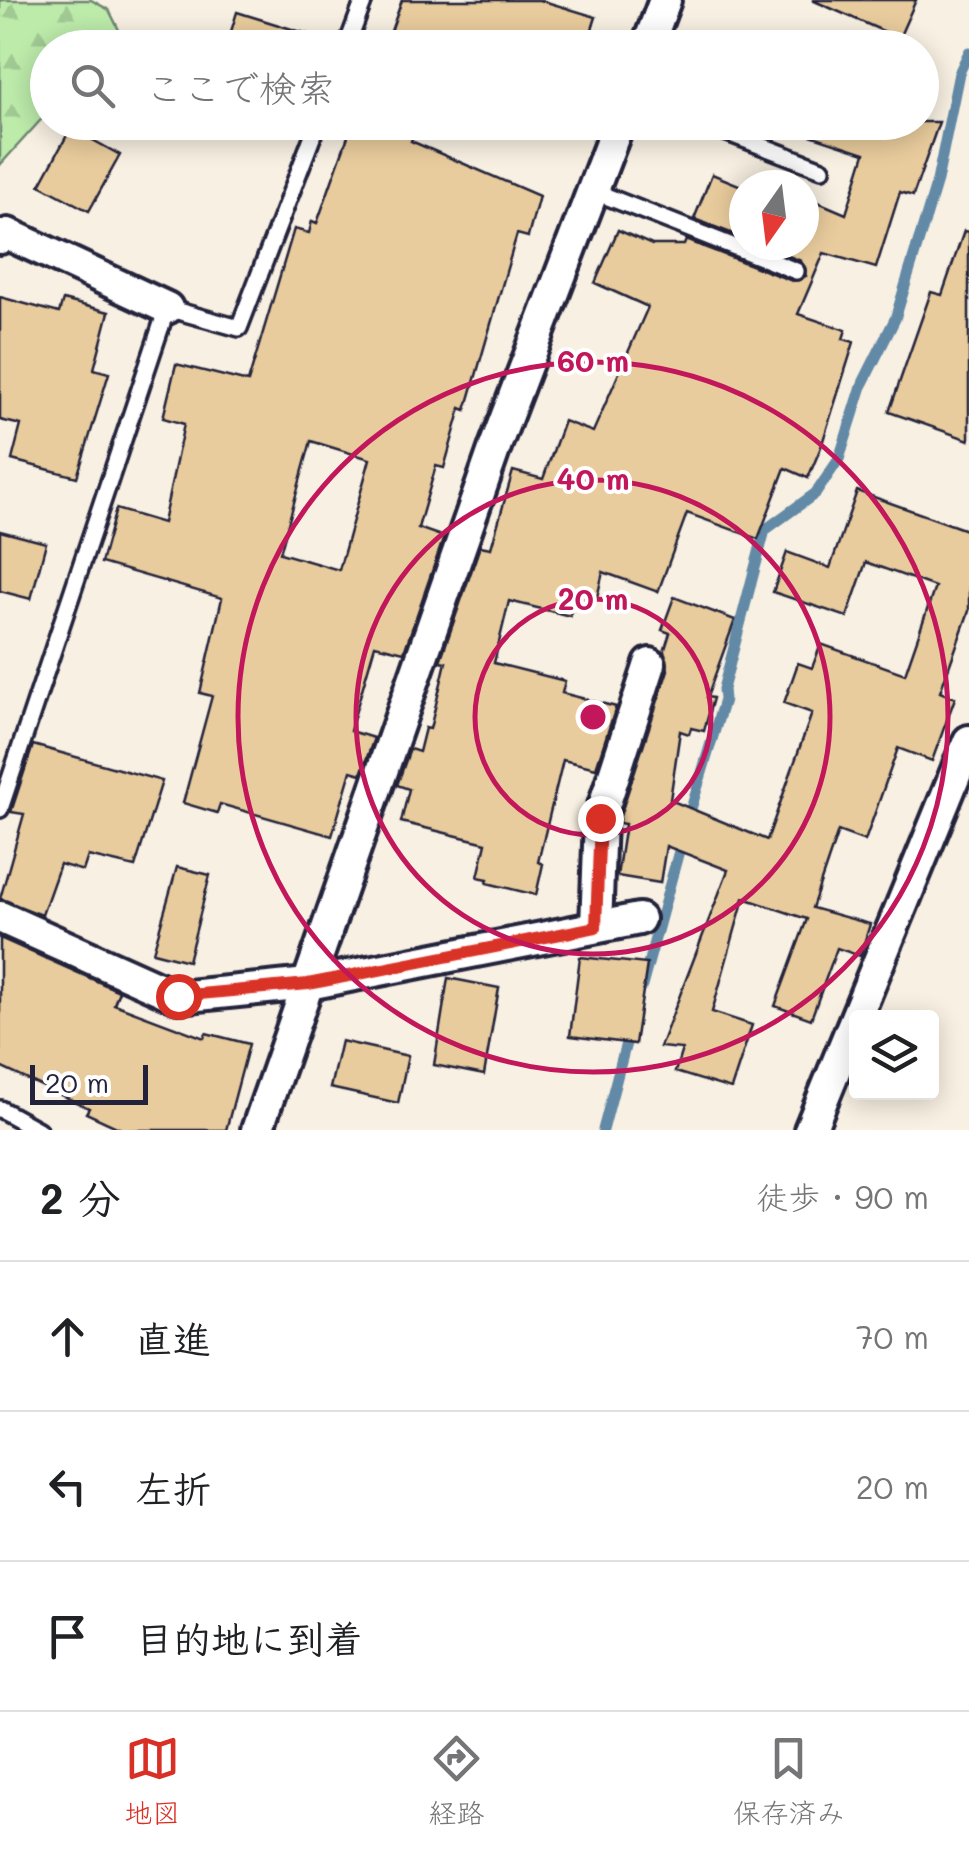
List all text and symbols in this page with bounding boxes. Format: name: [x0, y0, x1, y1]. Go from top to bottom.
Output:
search box: [30, 30, 939, 140]
icon: search: [65, 58, 120, 113]
text: ここで検索: [145, 62, 335, 112]
north arrow: [729, 170, 819, 260]
text: 60 m: [557, 340, 629, 380]
text: 40 m: [557, 458, 629, 498]
text: 20 m: [558, 578, 628, 618]
centre of rings: [575, 699, 611, 735]
route end: [578, 796, 624, 842]
route start: [156, 974, 202, 1020]
map controls: [849, 1010, 939, 1100]
button: layers: [849, 1010, 939, 1100]
scale bar: [30, 1060, 148, 1104]
text: 20 m: [45, 1064, 109, 1100]
text: 2 分: [40, 1170, 121, 1225]
text: 徒歩 · 90 m: [756, 1175, 929, 1217]
icon: ahead: [40, 1309, 95, 1364]
text: 直進: [135, 1313, 211, 1363]
text: 70 m: [856, 1315, 929, 1357]
icon: left: [40, 1459, 95, 1514]
text: 左折: [135, 1463, 211, 1513]
text: 20 m: [856, 1465, 929, 1507]
icon: arrive: [40, 1609, 95, 1664]
text: 目的地に到着: [135, 1613, 363, 1663]
tab: 地図: [124, 1731, 180, 1831]
tab: 経路: [428, 1731, 485, 1831]
tab: 保存済み: [733, 1731, 845, 1831]

